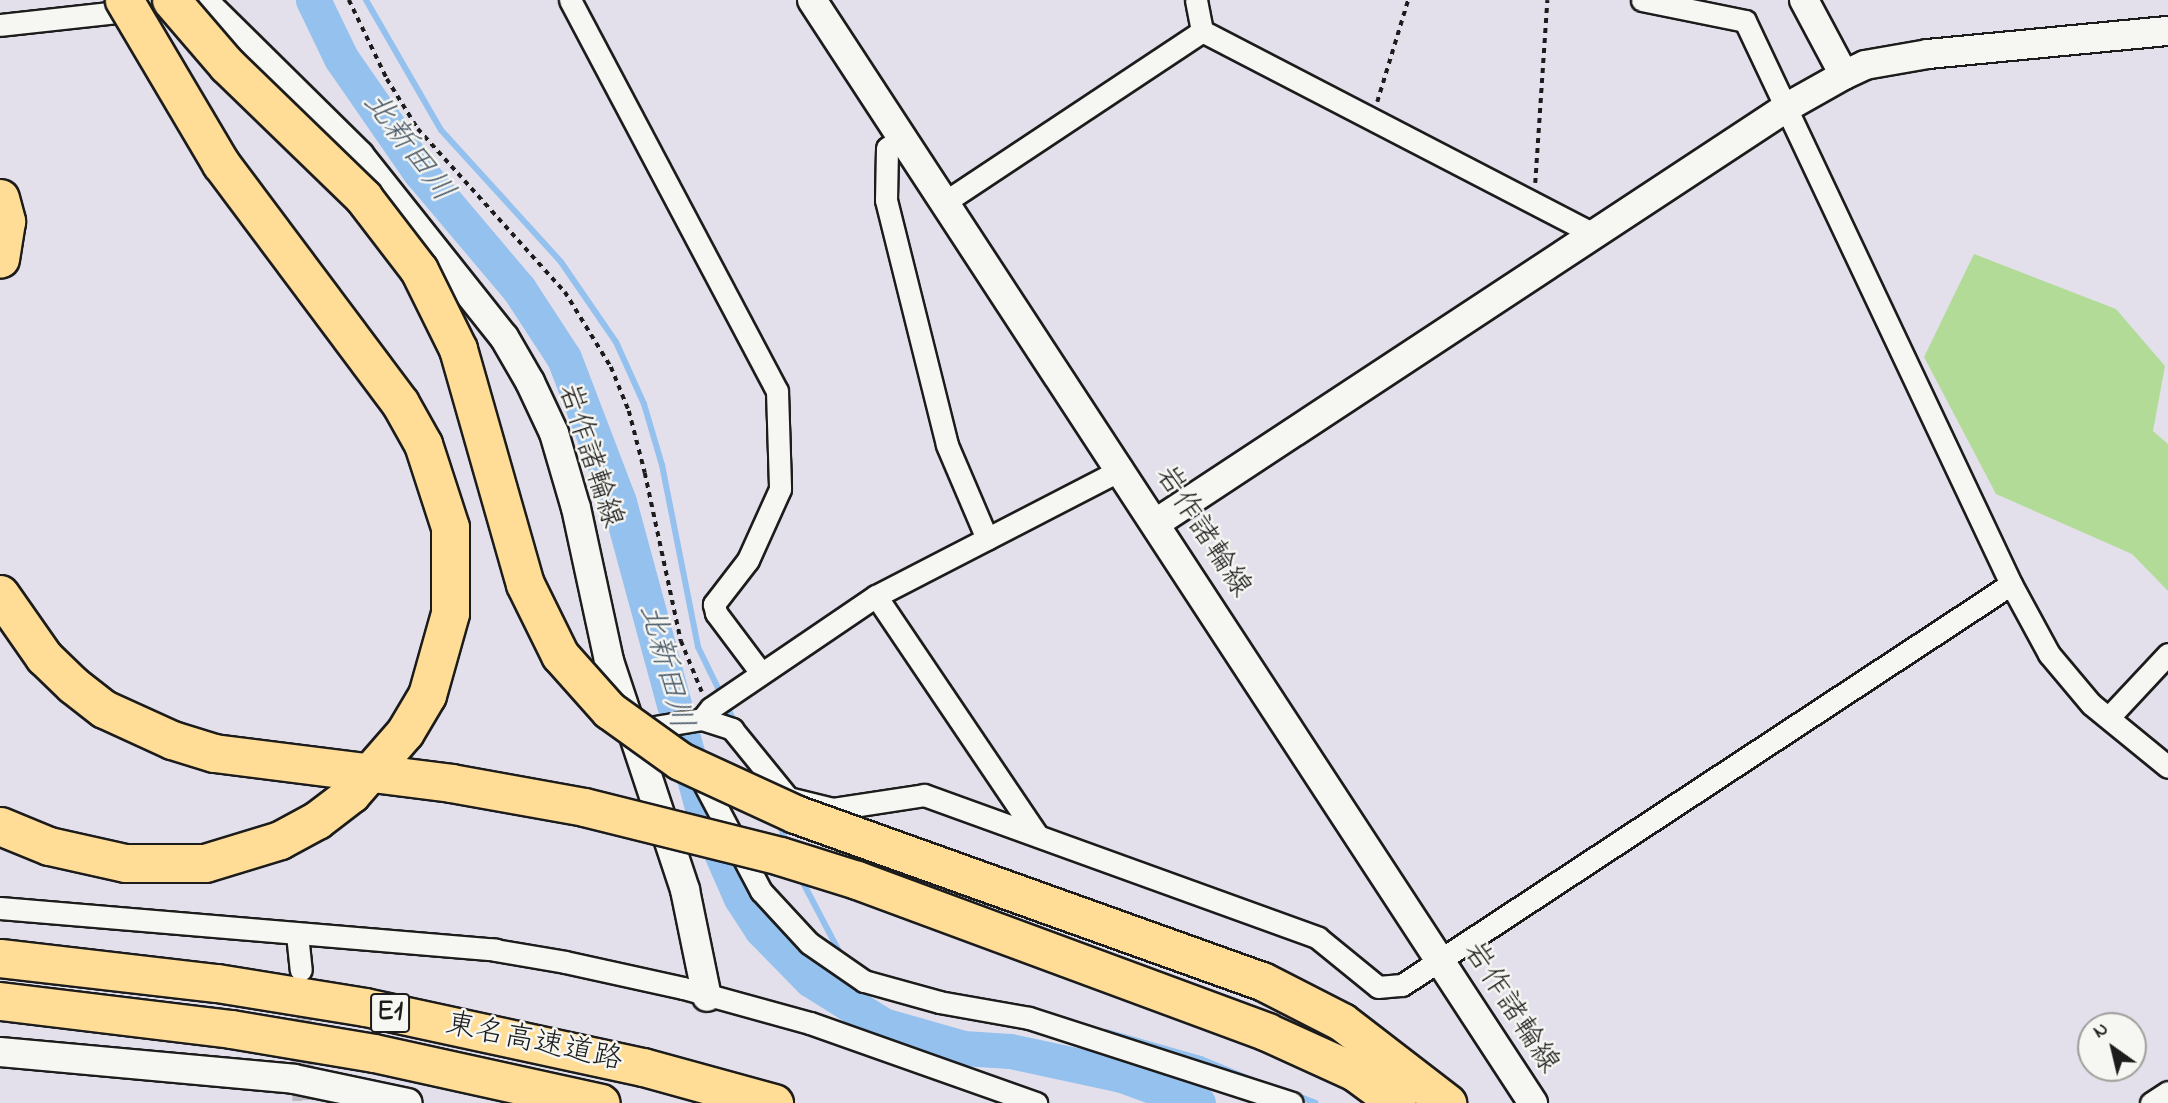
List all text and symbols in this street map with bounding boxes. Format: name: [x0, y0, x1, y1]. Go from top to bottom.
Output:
water label: 北新田川: [353, 85, 461, 211]
street label: 岩作諸輪線: [549, 379, 629, 533]
street label: 岩作諸輪線: [1146, 459, 1258, 605]
water label: 北新田川: [629, 600, 699, 734]
street label: 岩作諸輪線: [1454, 935, 1566, 1081]
road number: E1: [369, 988, 411, 1038]
street label: 東名高速道路: [442, 1007, 626, 1079]
north arrow: [2077, 1012, 2147, 1082]
text: N: [2088, 1016, 2114, 1046]

